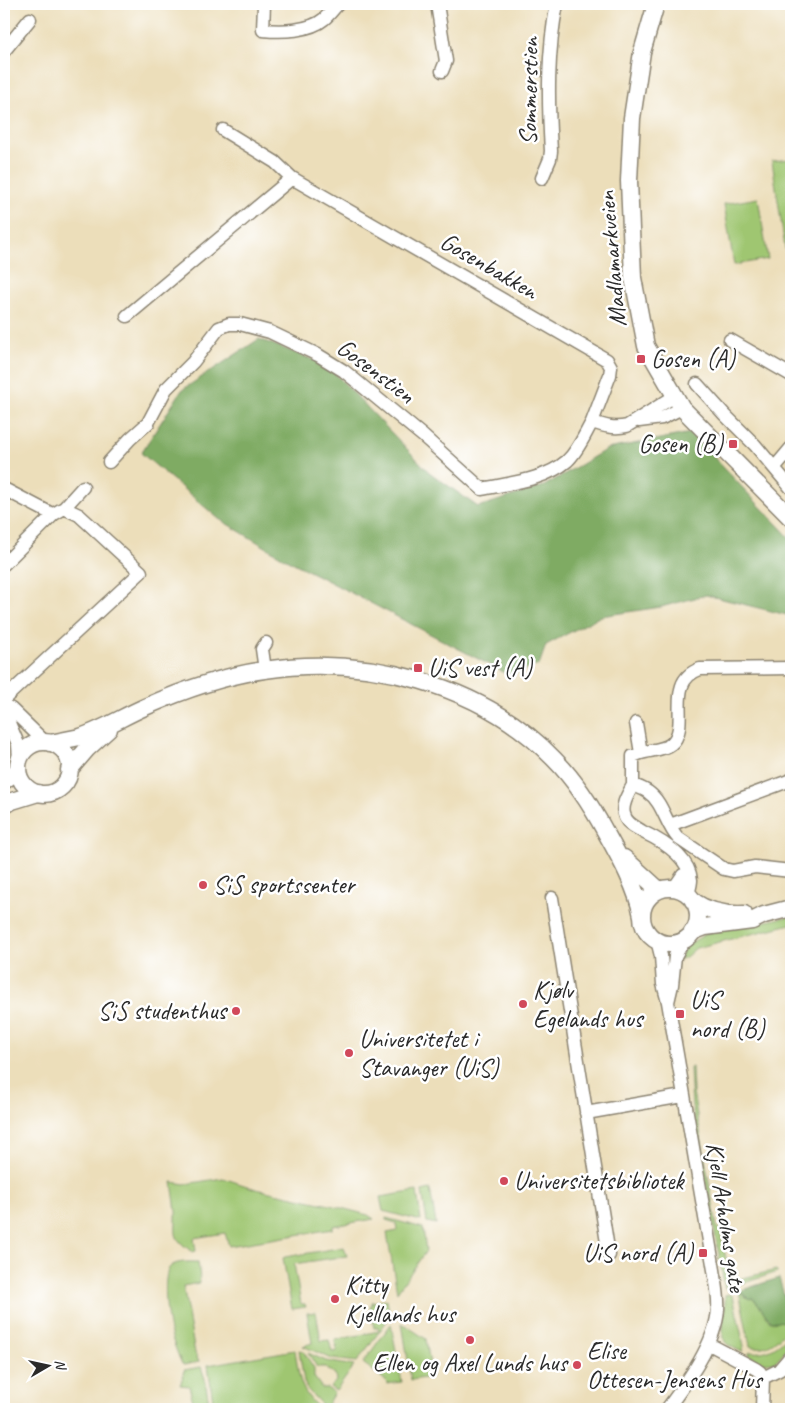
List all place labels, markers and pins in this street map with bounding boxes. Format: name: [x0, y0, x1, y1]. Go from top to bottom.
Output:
place label: Gosen (A): [651, 343, 737, 375]
marker: Gosen (A): [635, 353, 647, 365]
place label: Gosen (B): [639, 428, 725, 460]
marker: Gosen (B): [727, 438, 739, 450]
place label: UiS vest (A): [428, 652, 534, 684]
marker: UiS vest (A): [412, 662, 424, 674]
place label: SiS sportssenter: [213, 869, 356, 901]
marker: SiS sportssenter: [197, 879, 209, 891]
place label: Kjølv Egelands hus: [533, 974, 645, 1035]
place label: UiS nord (B): [690, 984, 766, 1045]
place label: SiS studenthus: [98, 995, 228, 1027]
marker: Kjølv Egelands hus: [517, 998, 529, 1010]
marker: SiS studenthus: [230, 1005, 242, 1017]
marker: UiS nord (B): [674, 1008, 686, 1020]
place label: Universitetet i Stavanger (UiS): [359, 1023, 500, 1084]
marker: Universitetet i Stavanger (UiS): [343, 1047, 355, 1059]
place label: Universitetsbibliotek: [514, 1165, 685, 1197]
marker: Universitetsbibliotek: [498, 1175, 510, 1187]
place label: UiS nord (A): [583, 1237, 695, 1269]
marker: UiS nord (A): [697, 1247, 709, 1259]
place label: Kitty Kjellands hus: [345, 1269, 458, 1330]
marker: Kitty Kjellands hus: [329, 1293, 341, 1305]
marker: Ellen og Axel Lunds hus: [464, 1334, 476, 1346]
place label: Elise Ottesen-Jensens Hus: [587, 1335, 764, 1396]
place label: Ellen og Axel Lunds hus: [373, 1347, 570, 1379]
marker: Elise Ottesen-Jensens Hus: [571, 1359, 583, 1371]

